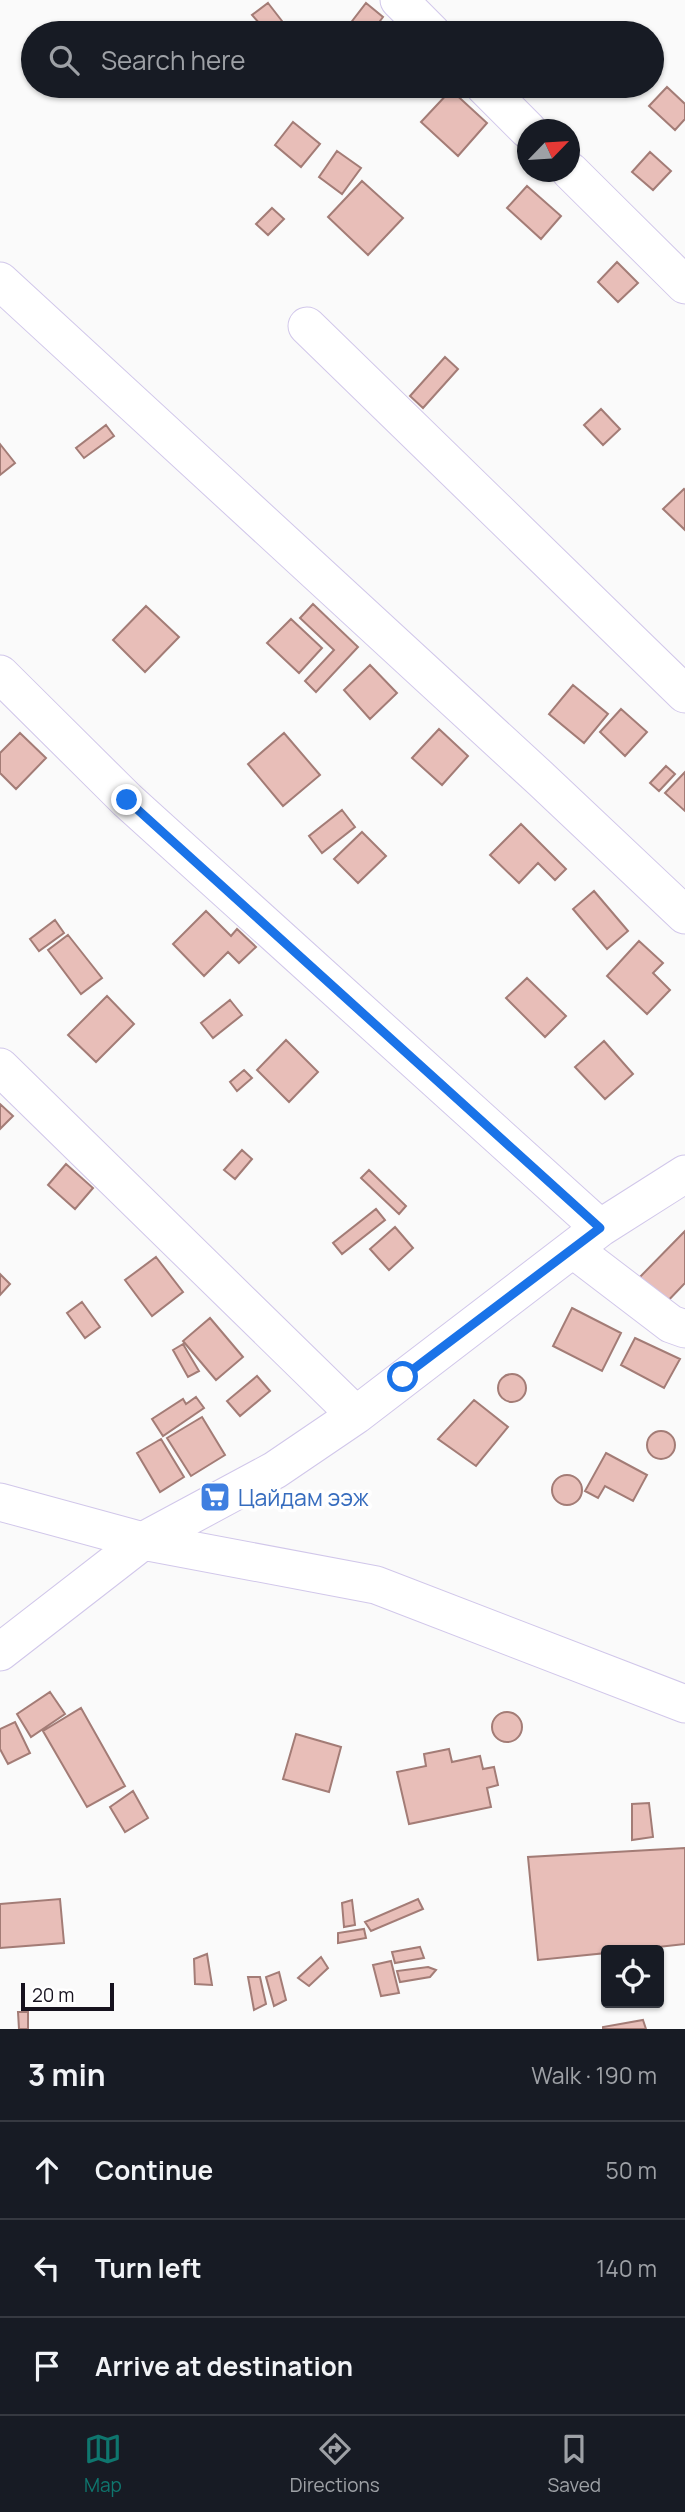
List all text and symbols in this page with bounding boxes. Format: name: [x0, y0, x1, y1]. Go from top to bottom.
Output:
search box: [21, 21, 664, 98]
icon: search: [45, 41, 83, 79]
text: Search here: [101, 42, 246, 78]
north arrow: [517, 119, 580, 182]
route end: [111, 784, 142, 815]
route start: [387, 1361, 418, 1392]
supermarket icon: Цайдам ээж: [198, 1480, 232, 1514]
place label: Цайдам ээж: [238, 1481, 369, 1513]
map controls: [601, 1945, 664, 2008]
button: locate: [601, 1945, 664, 2008]
scale bar: [21, 1980, 114, 2012]
text: 20 m: [32, 1982, 74, 2008]
text: 3 min: [28, 2054, 106, 2095]
text: Walk · 190 m: [531, 2059, 657, 2091]
icon: ahead: [28, 2151, 66, 2189]
text: Continue: [95, 2152, 213, 2188]
text: 50 m: [606, 2154, 657, 2186]
icon: left: [28, 2249, 66, 2287]
text: Turn left: [95, 2250, 202, 2286]
text: 140 m: [596, 2252, 657, 2284]
icon: arrive: [28, 2347, 66, 2385]
text: Arrive at destination: [95, 2348, 353, 2384]
tab: Map: [84, 2430, 122, 2498]
tab: Directions: [290, 2430, 380, 2498]
tab: Saved: [548, 2430, 601, 2498]

